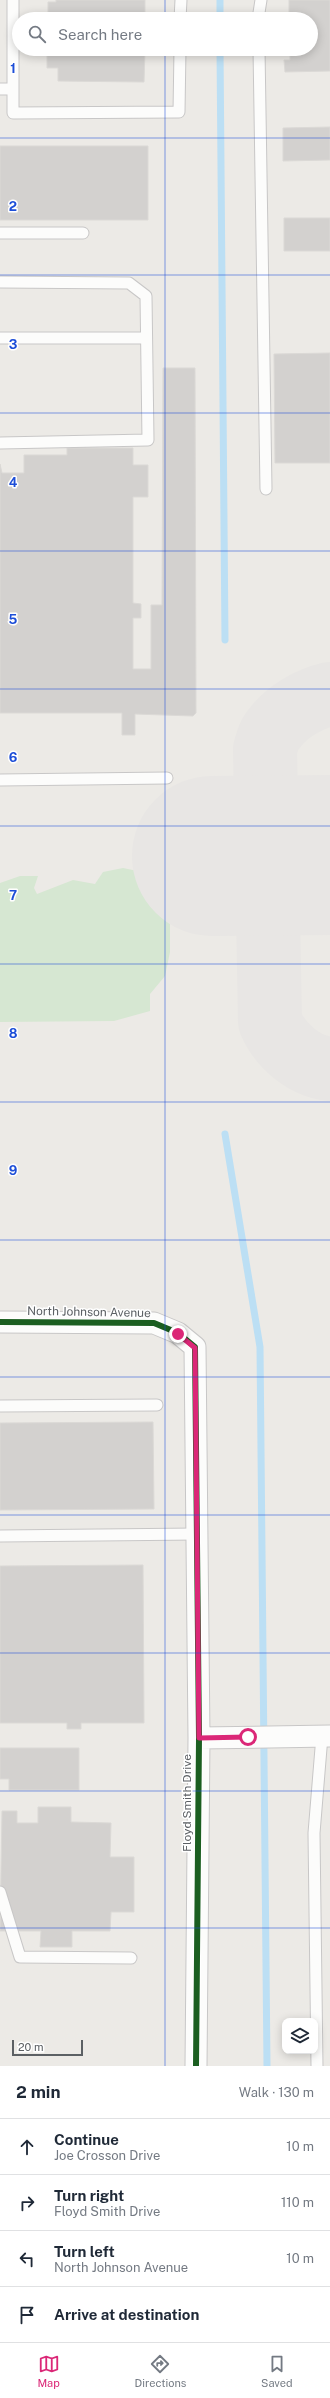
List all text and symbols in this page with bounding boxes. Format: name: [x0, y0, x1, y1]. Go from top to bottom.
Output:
search box: [12, 12, 318, 56]
icon: search: [26, 23, 48, 45]
text: Search here: [58, 26, 142, 43]
text: 1: [10, 61, 16, 76]
text: 2: [9, 199, 17, 214]
text: 3: [9, 337, 18, 352]
text: 4: [9, 475, 18, 490]
text: 5: [9, 612, 18, 627]
text: 6: [9, 750, 18, 765]
text: 7: [9, 888, 17, 903]
text: 8: [9, 1026, 18, 1041]
text: 9: [9, 1163, 17, 1178]
street label: North Johnson Avenue: [27, 1304, 151, 1320]
route end: [169, 1325, 187, 1343]
route start: [239, 1728, 257, 1746]
street label: Floyd Smith Drive: [180, 1754, 194, 1852]
map controls: [282, 2018, 318, 2054]
button: layers: [282, 2018, 318, 2054]
scale bar: [12, 2038, 83, 2057]
text: 20 m: [18, 2041, 43, 2053]
text: 2 min: [16, 2082, 61, 2102]
text: Walk · 130 m: [239, 2085, 314, 2100]
text: Continue: [54, 2131, 119, 2148]
icon: ahead: [16, 2136, 38, 2158]
text: 10 m: [286, 2139, 314, 2154]
text: Joe Crosson Drive: [54, 2148, 160, 2163]
text: Turn right: [54, 2187, 124, 2204]
icon: right: [16, 2192, 38, 2214]
text: 110 m: [281, 2195, 314, 2210]
text: Floyd Smith Drive: [54, 2204, 160, 2219]
text: Turn left: [54, 2243, 115, 2260]
icon: left: [16, 2248, 38, 2270]
text: 10 m: [286, 2251, 314, 2266]
text: North Johnson Avenue: [54, 2260, 188, 2275]
icon: arrive: [16, 2304, 38, 2326]
text: Arrive at destination: [54, 2306, 199, 2323]
tab: Map: [37, 2353, 60, 2389]
tab: Directions: [135, 2353, 186, 2389]
tab: Saved: [261, 2353, 293, 2389]

